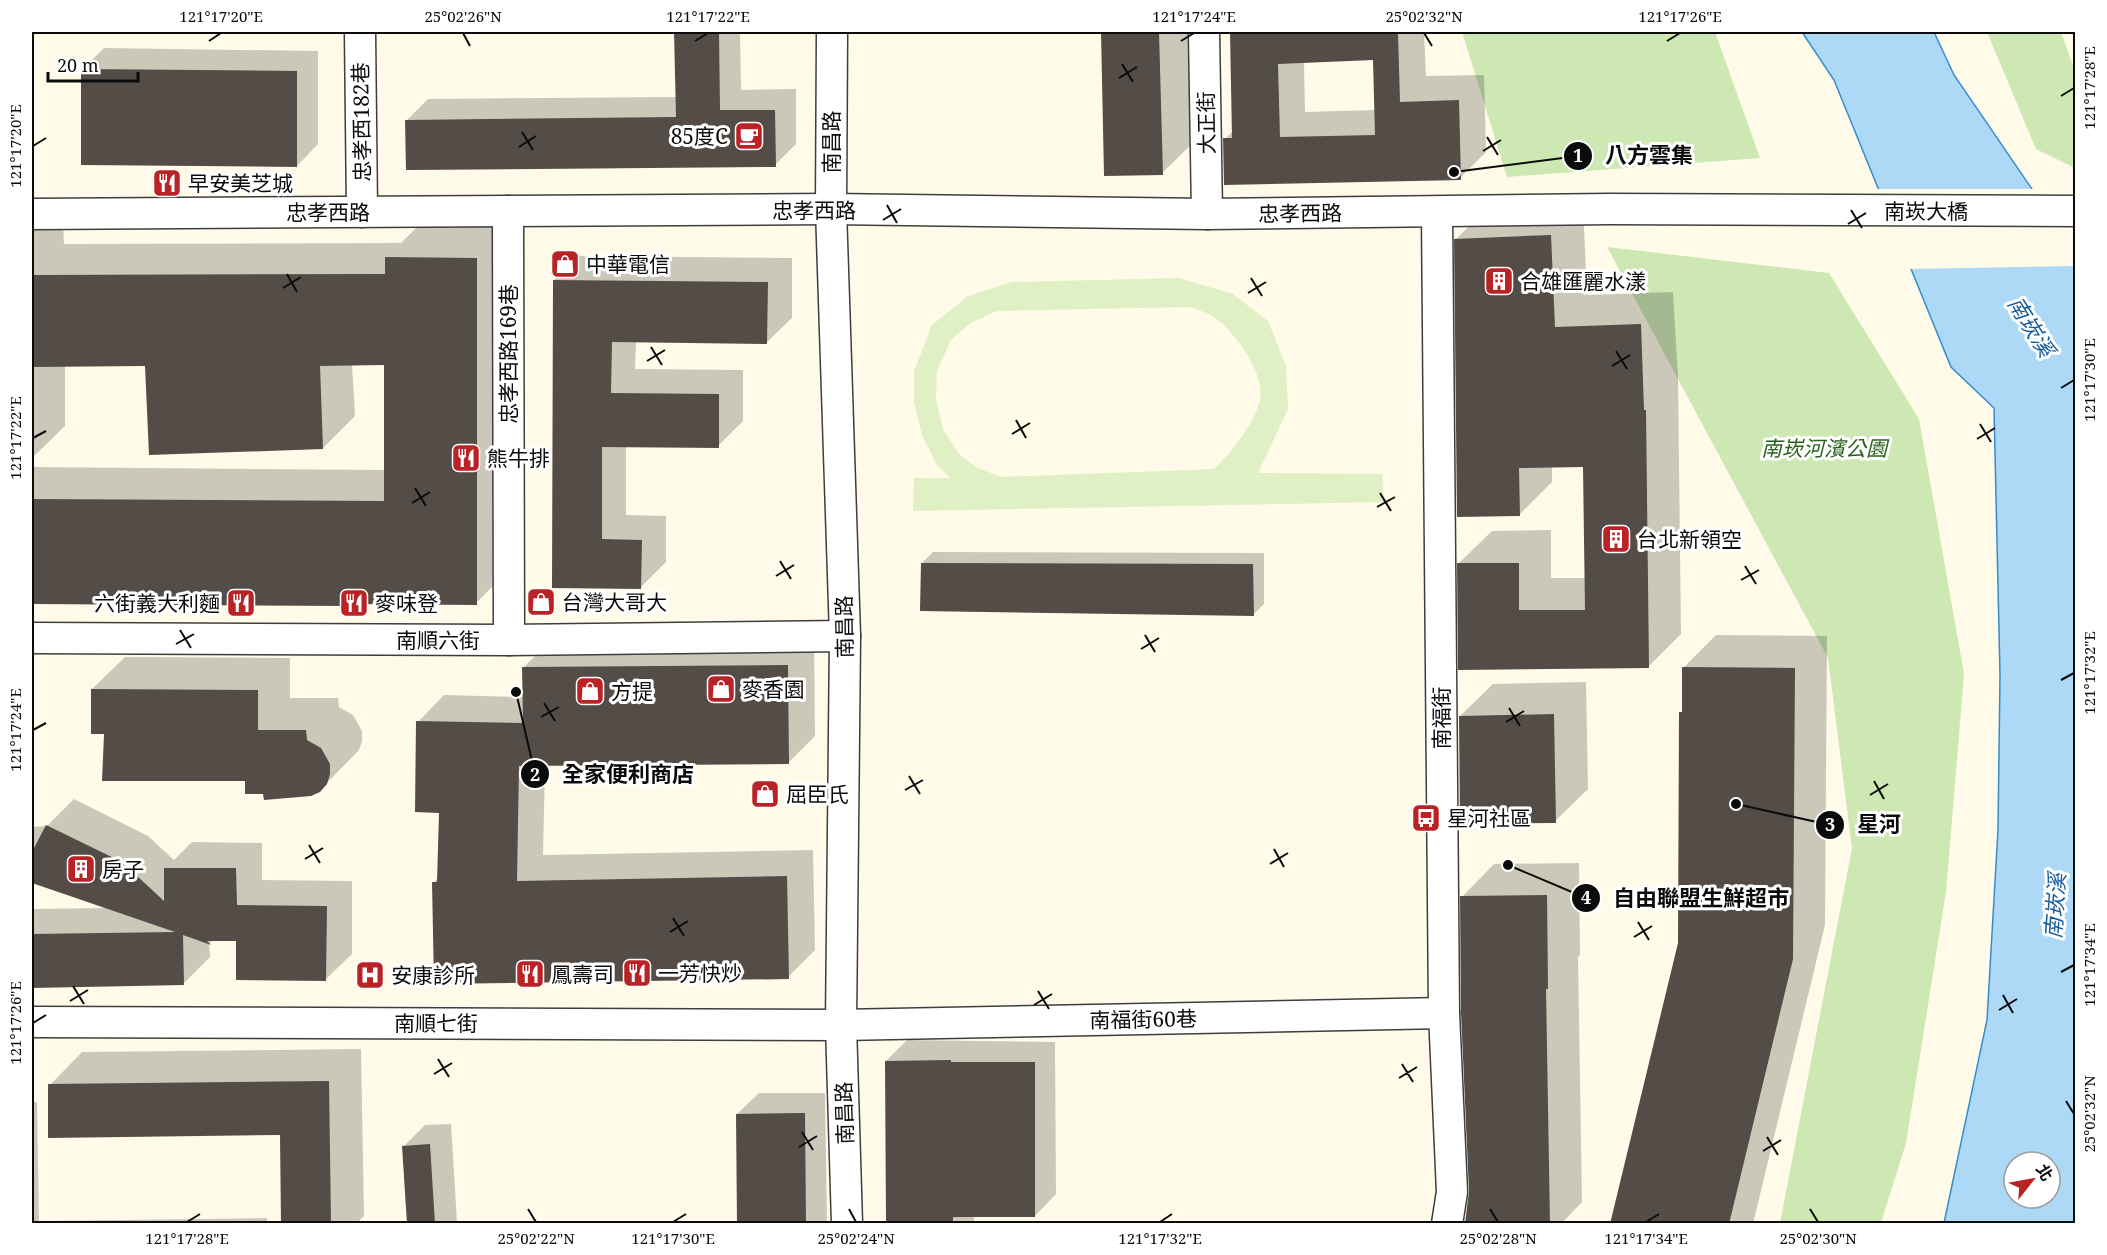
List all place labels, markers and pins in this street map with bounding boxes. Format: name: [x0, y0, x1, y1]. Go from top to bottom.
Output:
cafe icon: 85度C: [733, 120, 765, 152]
place label: 85度C: [671, 122, 728, 150]
callout: 八方雲集: [1563, 136, 1705, 176]
restaurant icon: 早安美芝城: [151, 167, 183, 199]
place label: 早安美芝城: [188, 169, 293, 197]
shop icon: 中華電信: [549, 248, 581, 280]
place label: 中華電信: [586, 250, 670, 278]
building icon: 合雄匯麗水漾: [1483, 265, 1515, 297]
place label: 合雄匯麗水漾: [1520, 267, 1646, 295]
restaurant icon: 熊牛排: [450, 442, 482, 474]
place label: 熊牛排: [487, 444, 550, 472]
building icon: 台北新領空: [1600, 523, 1632, 555]
place label: 台北新領空: [1637, 525, 1742, 553]
shop icon: 台灣大哥大: [525, 586, 557, 618]
restaurant icon: 六街義大利麵: [225, 587, 257, 619]
restaurant icon: 麥味登: [338, 587, 370, 619]
place label: 台灣大哥大: [562, 588, 667, 616]
place label: 六街義大利麵: [94, 589, 220, 617]
place label: 麥味登: [375, 589, 438, 617]
shop icon: 麥香園: [705, 673, 737, 705]
shop icon: 方提: [574, 675, 606, 707]
place label: 麥香園: [742, 675, 805, 703]
place label: 方提: [611, 677, 653, 705]
callout: 全家便利商店: [520, 754, 706, 794]
shop icon: 屈臣氏: [749, 778, 781, 810]
place label: 屈臣氏: [786, 780, 849, 808]
bus stop icon: 星河社區: [1410, 802, 1442, 834]
place label: 星河社區: [1447, 804, 1531, 832]
callout: 星河: [1815, 805, 1913, 845]
building icon: 房子: [65, 853, 97, 885]
place label: 房子: [102, 855, 144, 883]
callout: 自由聯盟生鮮超市: [1571, 878, 1801, 918]
restaurant icon: 一芳快炒: [621, 957, 653, 989]
restaurant icon: 鳳壽司: [514, 958, 546, 990]
hospital icon: 安康診所: [354, 959, 386, 991]
place label: 一芳快炒: [658, 959, 742, 987]
place label: 鳳壽司: [551, 960, 614, 988]
place label: 安康診所: [391, 961, 475, 989]

